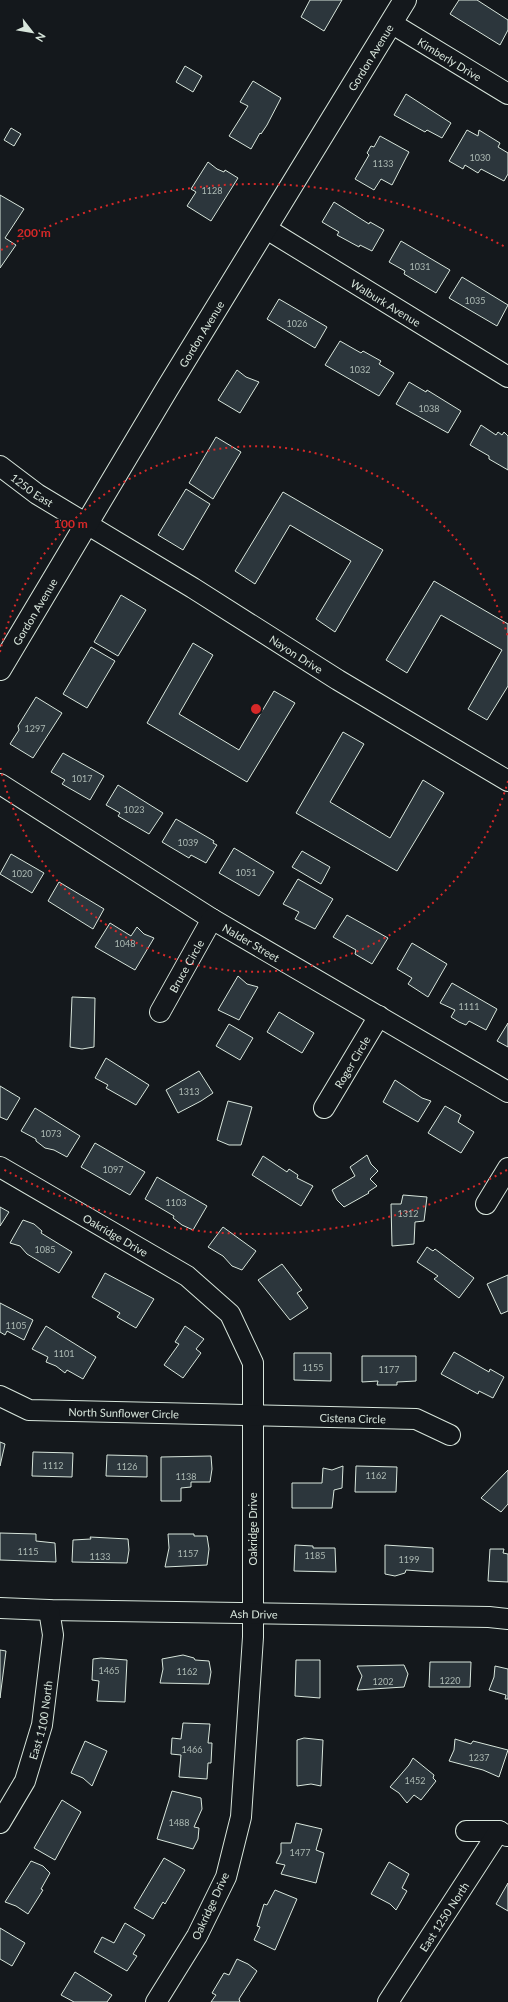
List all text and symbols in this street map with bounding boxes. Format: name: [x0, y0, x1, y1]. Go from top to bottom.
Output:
north arrow: [12, 12, 52, 52]
street label: Gordon Avenue: [345, 21, 395, 93]
text: N: [33, 30, 49, 44]
street label: Kimberly Drive: [416, 35, 484, 83]
house number: 1030: [470, 152, 490, 163]
house number: 1133: [373, 158, 393, 169]
house number: 1128: [202, 185, 222, 196]
text: 200 m: [17, 225, 51, 240]
house number: 1031: [410, 261, 430, 272]
street label: Walburk Avenue: [349, 276, 424, 329]
house number: 1035: [465, 295, 485, 306]
street label: Gordon Avenue: [176, 298, 226, 369]
house number: 1026: [287, 318, 307, 329]
house number: 1032: [350, 364, 370, 375]
house number: 1038: [419, 403, 439, 414]
street label: 1250 East: [8, 470, 56, 509]
text: 100 m: [54, 516, 88, 531]
street label: Gordon Avenue: [9, 576, 59, 647]
street label: Nayon Drive: [267, 632, 326, 675]
centre of rings: [249, 702, 263, 716]
house number: 1297: [25, 723, 45, 734]
house number: 1017: [72, 773, 92, 784]
house number: 1023: [124, 804, 144, 815]
house number: 1039: [178, 837, 198, 848]
house number: 1051: [236, 867, 256, 878]
house number: 1020: [12, 868, 32, 879]
street label: Nalder Street: [221, 920, 282, 964]
street label: Bruce Circle: [166, 937, 206, 994]
house number: 1048: [115, 938, 135, 949]
house number: 1111: [459, 1001, 479, 1012]
street label: Roger Circle: [331, 1033, 372, 1090]
house number: 1313: [179, 1086, 199, 1097]
house number: 1073: [41, 1128, 61, 1139]
house number: 1097: [103, 1164, 123, 1175]
house number: 1103: [166, 1197, 186, 1208]
house number: 1312: [398, 1208, 418, 1219]
street label: Oakridge Drive: [81, 1210, 151, 1259]
house number: 1085: [35, 1244, 55, 1255]
house number: 1105: [6, 1320, 26, 1331]
house number: 1101: [54, 1348, 74, 1359]
house number: 1155: [303, 1362, 323, 1373]
house number: 1177: [379, 1364, 399, 1375]
street label: North Sunflower Circle: [68, 1404, 179, 1420]
street label: Cistena Circle: [319, 1410, 386, 1425]
house number: 1112: [43, 1460, 63, 1471]
house number: 1126: [117, 1461, 137, 1472]
house number: 1162: [366, 1470, 386, 1481]
house number: 1138: [176, 1471, 196, 1482]
street label: Oakridge Drive: [246, 1492, 259, 1566]
house number: 1115: [18, 1546, 38, 1557]
house number: 1157: [178, 1548, 198, 1559]
house number: 1185: [305, 1550, 325, 1561]
house number: 1133: [90, 1551, 110, 1562]
house number: 1199: [399, 1554, 419, 1565]
street label: Ash Drive: [230, 1606, 278, 1620]
house number: 1465: [99, 1665, 119, 1676]
house number: 1162: [177, 1666, 197, 1677]
house number: 1220: [440, 1675, 460, 1686]
house number: 1202: [373, 1676, 393, 1687]
street label: East 1100 North: [25, 1680, 54, 1761]
house number: 1466: [182, 1744, 202, 1755]
house number: 1237: [469, 1752, 489, 1763]
house number: 1452: [405, 1775, 425, 1786]
house number: 1488: [169, 1817, 189, 1828]
house number: 1477: [290, 1847, 310, 1858]
street label: Oakridge Drive: [189, 1870, 231, 1942]
street label: East 1250 North: [416, 1879, 471, 1954]

